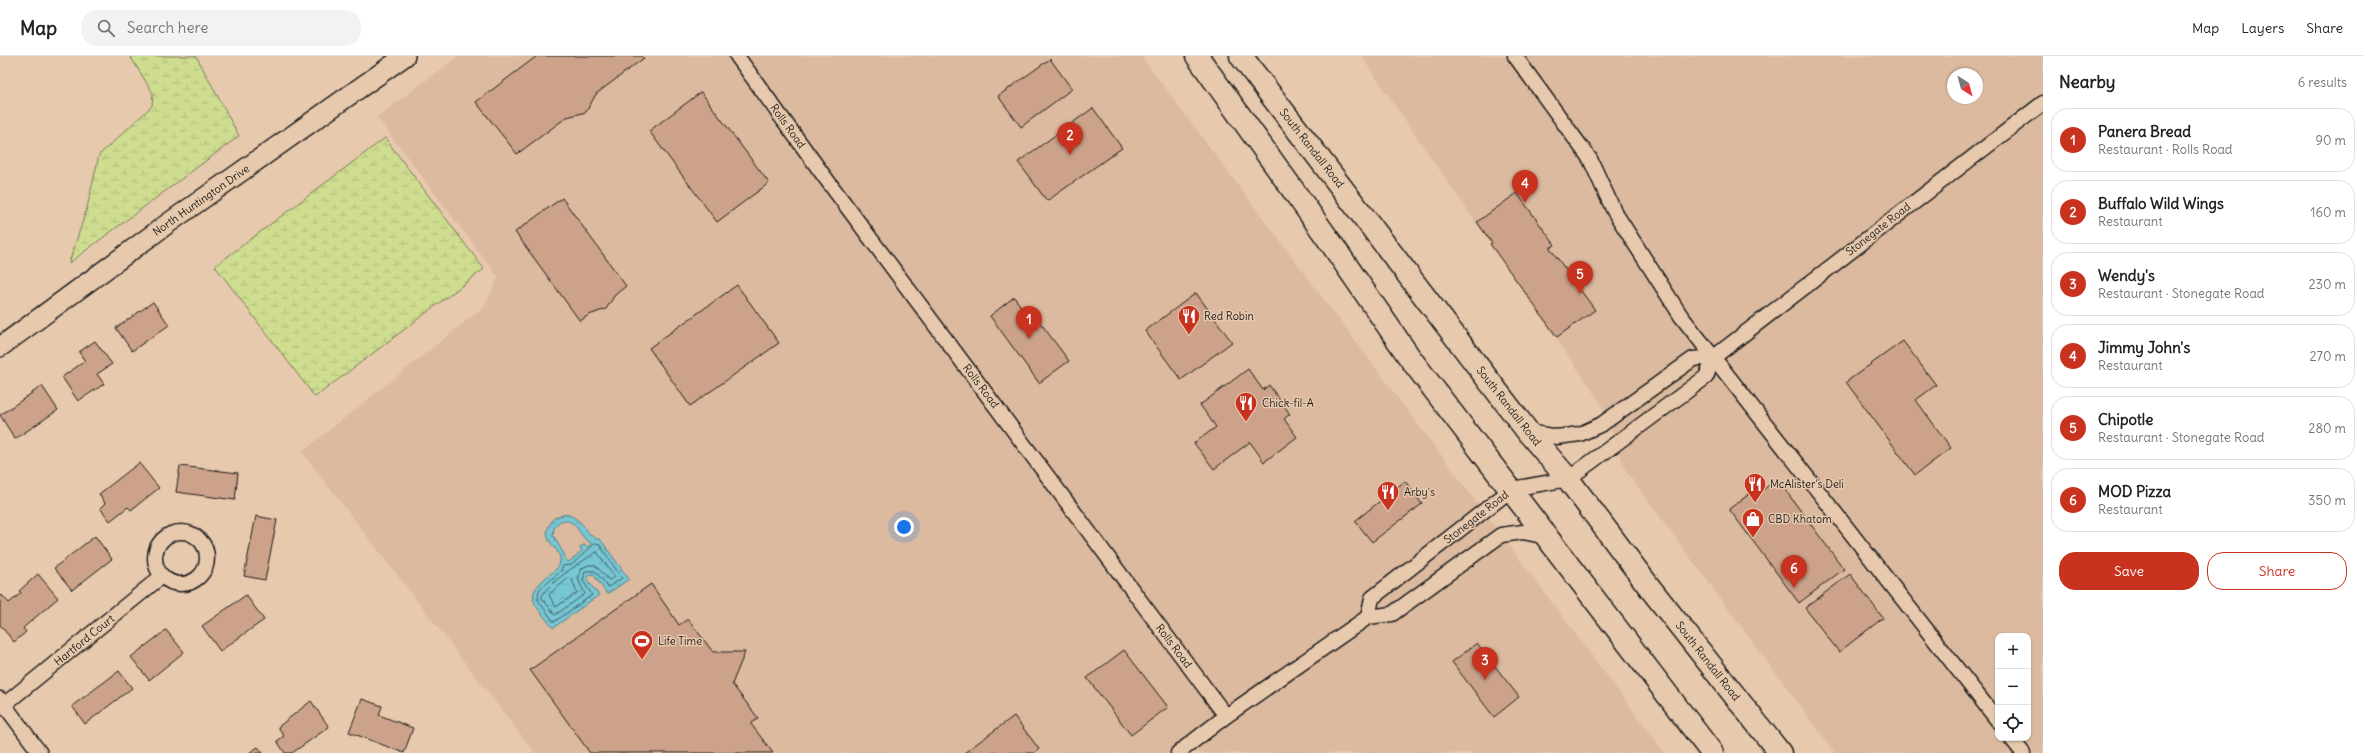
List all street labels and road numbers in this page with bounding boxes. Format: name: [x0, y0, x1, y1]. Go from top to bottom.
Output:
street label: Rolls Road: [767, 101, 809, 151]
street label: South Randall Road: [1277, 105, 1348, 191]
street label: North Huntington Drive: [150, 161, 252, 239]
street label: Stonegate Road: [1843, 199, 1914, 259]
street label: Rolls Road: [960, 361, 1002, 411]
street label: South Randall Road: [1474, 363, 1545, 449]
street label: Stonegate Road: [1441, 487, 1512, 547]
street label: Hartford Court: [51, 611, 117, 669]
street label: South Randall Road: [1673, 618, 1744, 704]
street label: Rolls Road: [1153, 621, 1195, 671]

